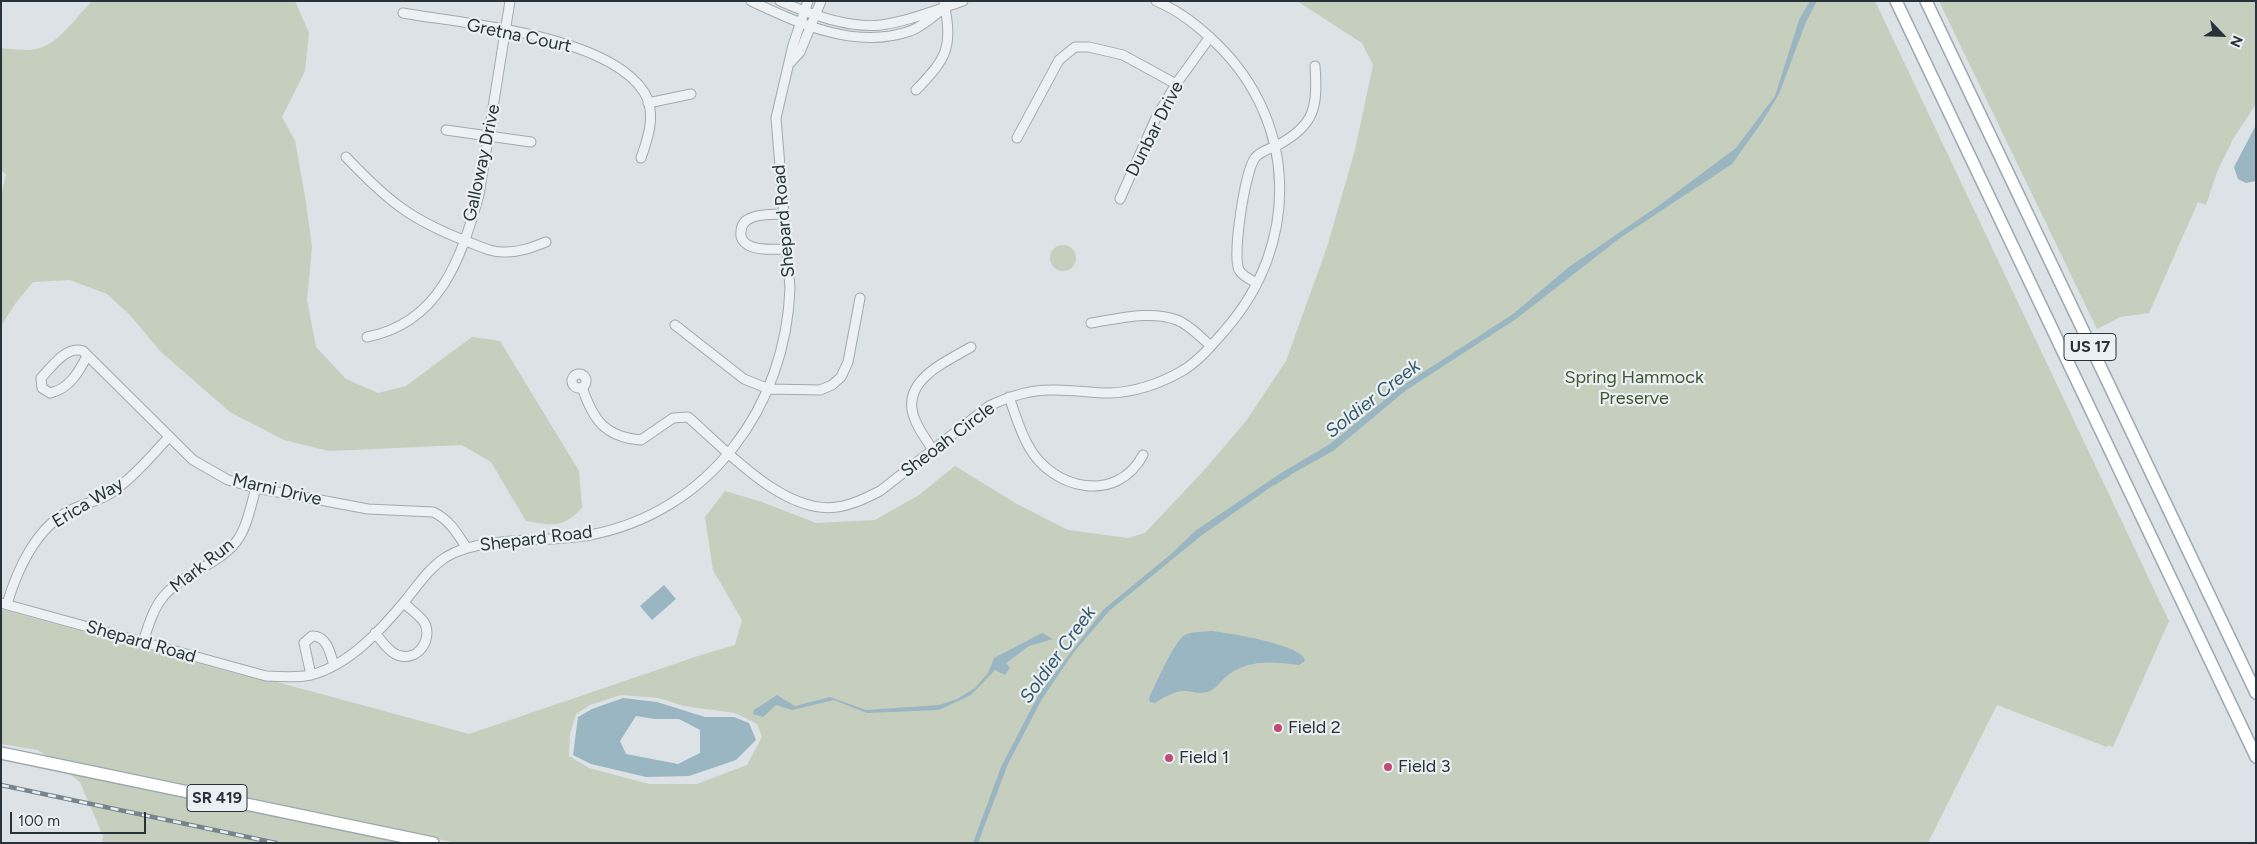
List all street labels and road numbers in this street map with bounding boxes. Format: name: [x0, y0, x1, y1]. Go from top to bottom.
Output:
street label: Gretna Court: [465, 14, 573, 58]
street label: Dunbar Drive: [1122, 78, 1188, 180]
street label: Galloway Drive: [459, 102, 505, 224]
street label: Shepard Road: [768, 164, 800, 278]
road number: US 17: [2064, 334, 2116, 361]
street label: Sheoah Circle: [897, 398, 999, 482]
street label: Marni Drive: [230, 469, 324, 511]
street label: Erica Way: [48, 473, 128, 533]
street label: Shepard Road: [478, 521, 594, 557]
street label: Mark Run: [166, 534, 238, 598]
street label: Shepard Road: [84, 616, 198, 668]
road number: SR 419: [187, 784, 247, 811]

